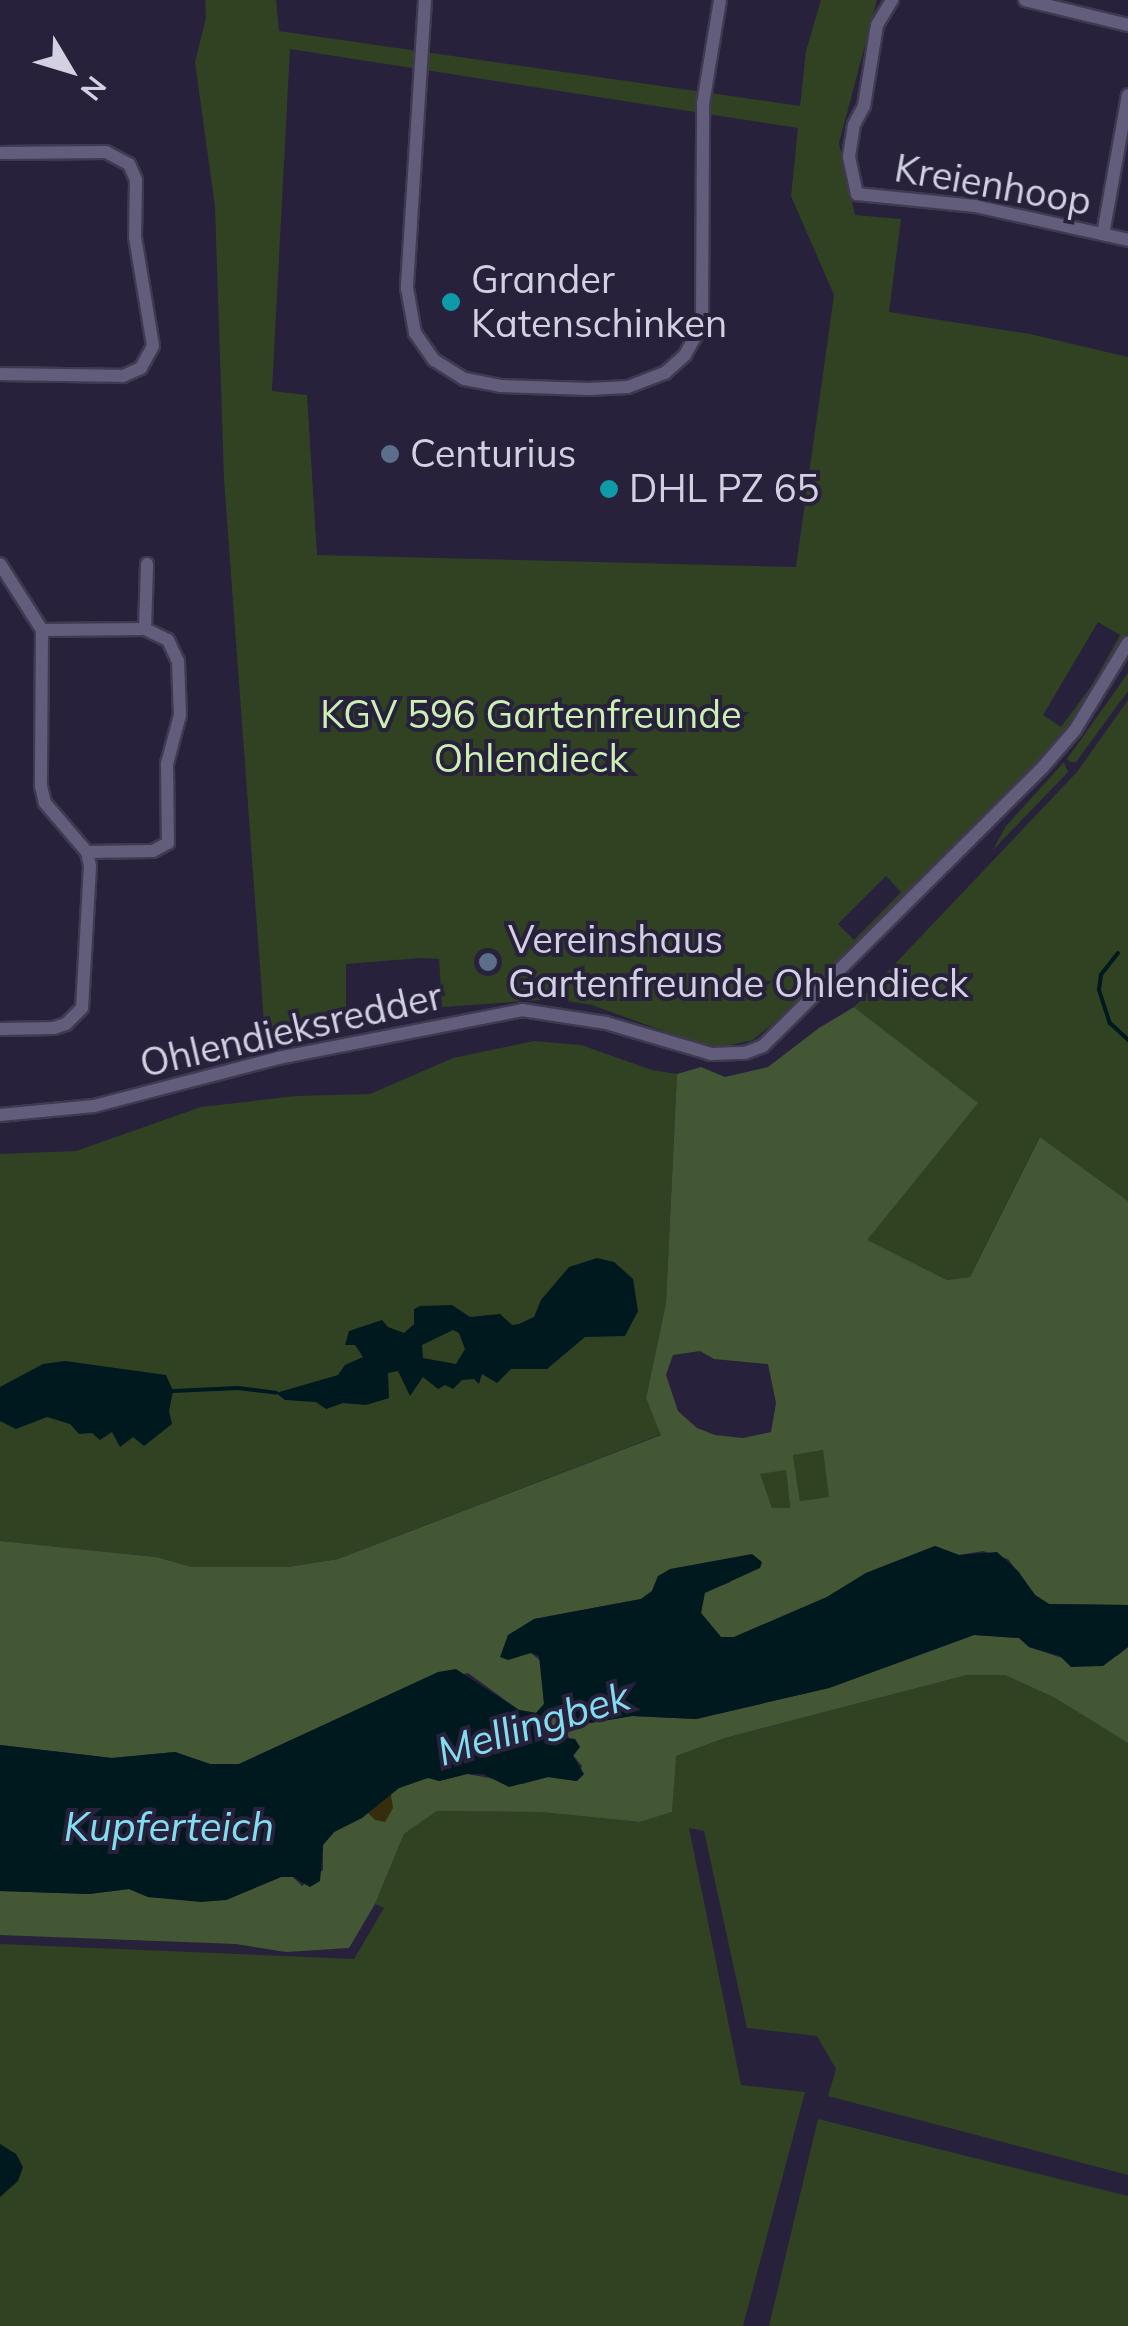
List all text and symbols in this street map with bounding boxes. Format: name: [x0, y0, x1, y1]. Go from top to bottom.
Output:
north arrow: [20, 20, 120, 120]
text: N: [74, 70, 114, 108]
street label: Kreienhoop: [891, 145, 1095, 225]
place label: Grander Katenschinken: [471, 257, 727, 346]
marker: Grander Katenschinken: [440, 291, 462, 313]
place label: Centurius: [410, 431, 576, 477]
marker: Centurius: [379, 443, 401, 465]
place label: DHL PZ 65: [629, 466, 819, 512]
marker: DHL PZ 65: [598, 478, 620, 500]
park label: KGV 596 Gartenfreunde Ohlendieck: [320, 692, 742, 782]
place label: Vereinshaus Gartenfreunde Ohlendieck: [508, 917, 969, 1006]
marker: Vereinshaus Gartenfreunde Ohlendieck: [477, 951, 499, 973]
street label: Ohlendieksredder: [136, 973, 446, 1087]
water label: Mellingbek: [431, 1671, 635, 1775]
water label: Kupferteich: [64, 1802, 274, 1850]

